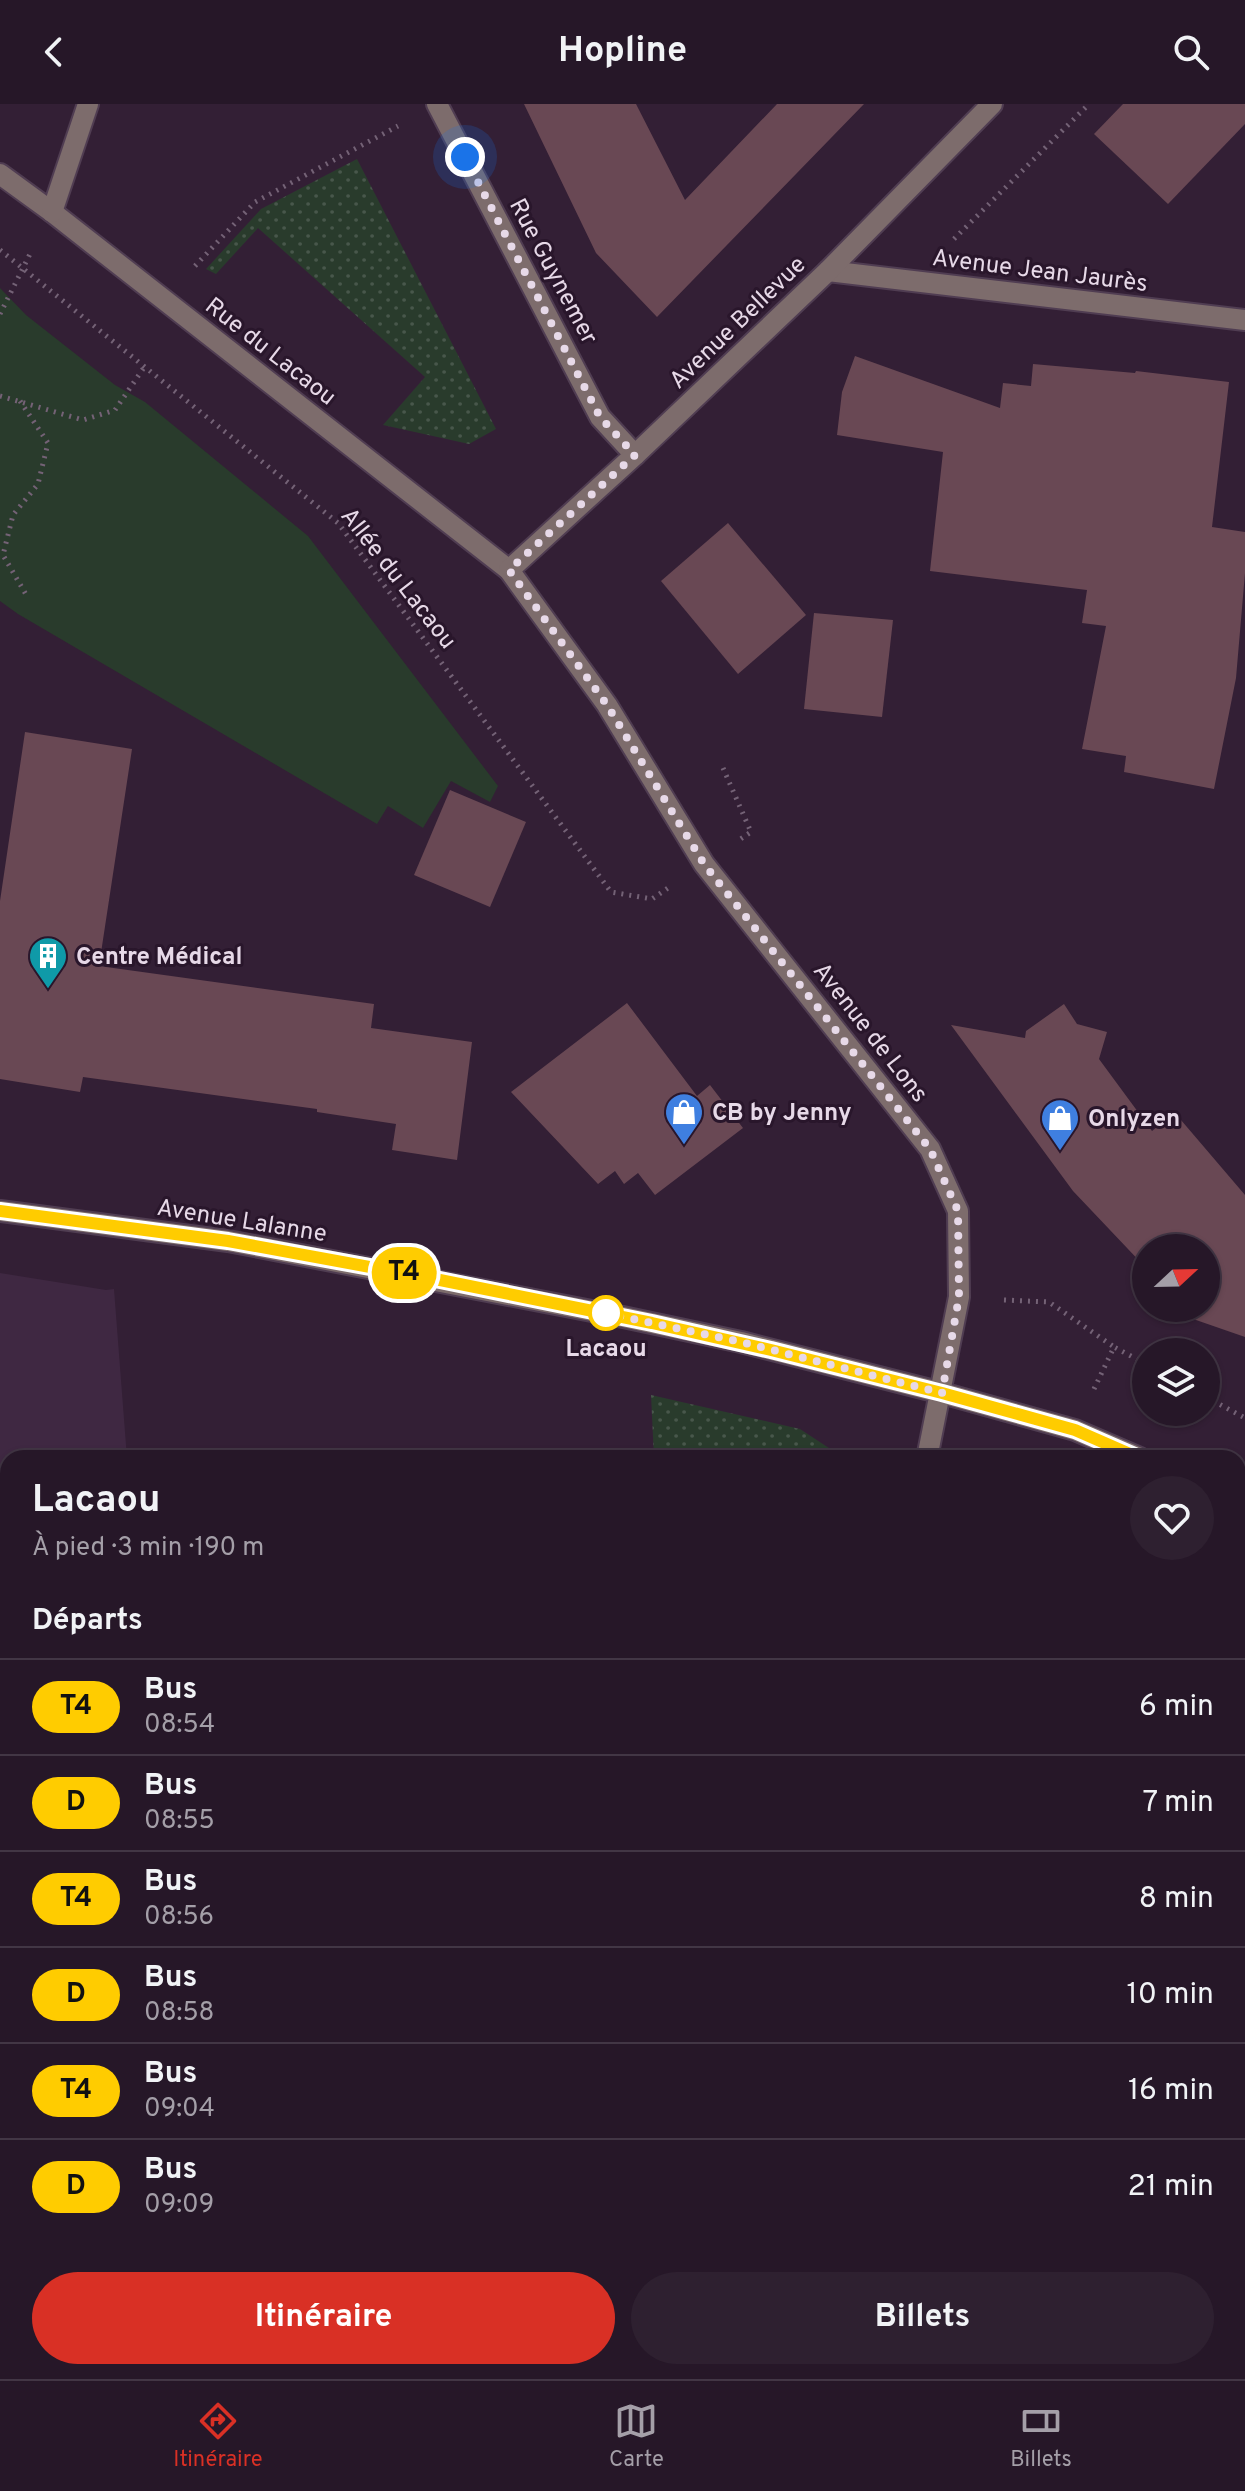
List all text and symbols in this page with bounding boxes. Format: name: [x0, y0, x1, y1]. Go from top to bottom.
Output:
text: Hopline: [558, 29, 687, 75]
icon: back: [32, 30, 76, 74]
icon: search: [1169, 30, 1213, 74]
your location: [445, 137, 485, 177]
street label: Rue Guynemer: [501, 194, 603, 350]
street label: Avenue Jean Jaurès: [930, 244, 1149, 300]
street label: Avenue Bellevue: [664, 251, 813, 396]
street label: Rue du Lacaou: [198, 292, 341, 413]
street label: Allée du Lacaou: [333, 503, 462, 656]
building icon: Centre Médical: [27, 935, 69, 990]
place label: Centre Médical: [76, 943, 242, 973]
street label: Avenue de Lons: [805, 957, 933, 1109]
shop icon: CB by Jenny: [663, 1091, 705, 1146]
shop icon: Onlyzen: [1039, 1097, 1081, 1152]
place label: CB by Jenny: [712, 1099, 852, 1129]
place label: Onlyzen: [1088, 1105, 1180, 1135]
street label: Avenue Lalanne: [155, 1194, 329, 1250]
north arrow: [1132, 1234, 1220, 1322]
map controls: [1132, 1234, 1220, 1426]
line badge: T4: [368, 1247, 440, 1299]
text: T4: [388, 1255, 420, 1291]
marker: Lacaou: [589, 1296, 623, 1330]
place label: Lacaou: [565, 1335, 647, 1365]
button: layers: [1132, 1338, 1220, 1426]
button: heart: [1130, 1476, 1214, 1560]
text: Lacaou: [32, 1477, 161, 1526]
text: À pied · 3 min · 190 m: [32, 1532, 264, 1565]
text: Départs: [32, 1603, 143, 1640]
text: Bus: [144, 1672, 197, 1709]
text: T4: [60, 1689, 92, 1725]
text: 6 min: [1139, 1689, 1214, 1726]
text: 08:54: [144, 1709, 215, 1742]
text: Bus: [144, 1768, 197, 1805]
text: D: [66, 1785, 86, 1821]
text: 7 min: [1143, 1785, 1214, 1822]
text: 08:55: [144, 1805, 215, 1838]
text: Bus: [144, 1864, 197, 1901]
text: T4: [60, 1881, 92, 1917]
text: 8 min: [1139, 1881, 1214, 1918]
text: 08:56: [144, 1901, 214, 1934]
text: Bus: [144, 1960, 197, 1997]
text: D: [66, 1977, 86, 2013]
text: 10 min: [1127, 1977, 1214, 2014]
text: 08:58: [144, 1997, 214, 2030]
text: Bus: [144, 2056, 197, 2093]
text: T4: [60, 2073, 92, 2109]
text: 16 min: [1128, 2073, 1214, 2110]
text: 09:04: [144, 2093, 215, 2126]
text: Bus: [144, 2152, 197, 2189]
text: D: [66, 2169, 86, 2205]
text: 21 min: [1127, 2169, 1214, 2206]
text: 09:09: [144, 2189, 214, 2222]
button: Itinéraire: [32, 2272, 615, 2364]
button: Billets: [631, 2272, 1214, 2364]
tab: Itinéraire: [173, 2399, 263, 2474]
tab: Carte: [609, 2399, 664, 2474]
tab: Billets: [1010, 2399, 1072, 2474]

